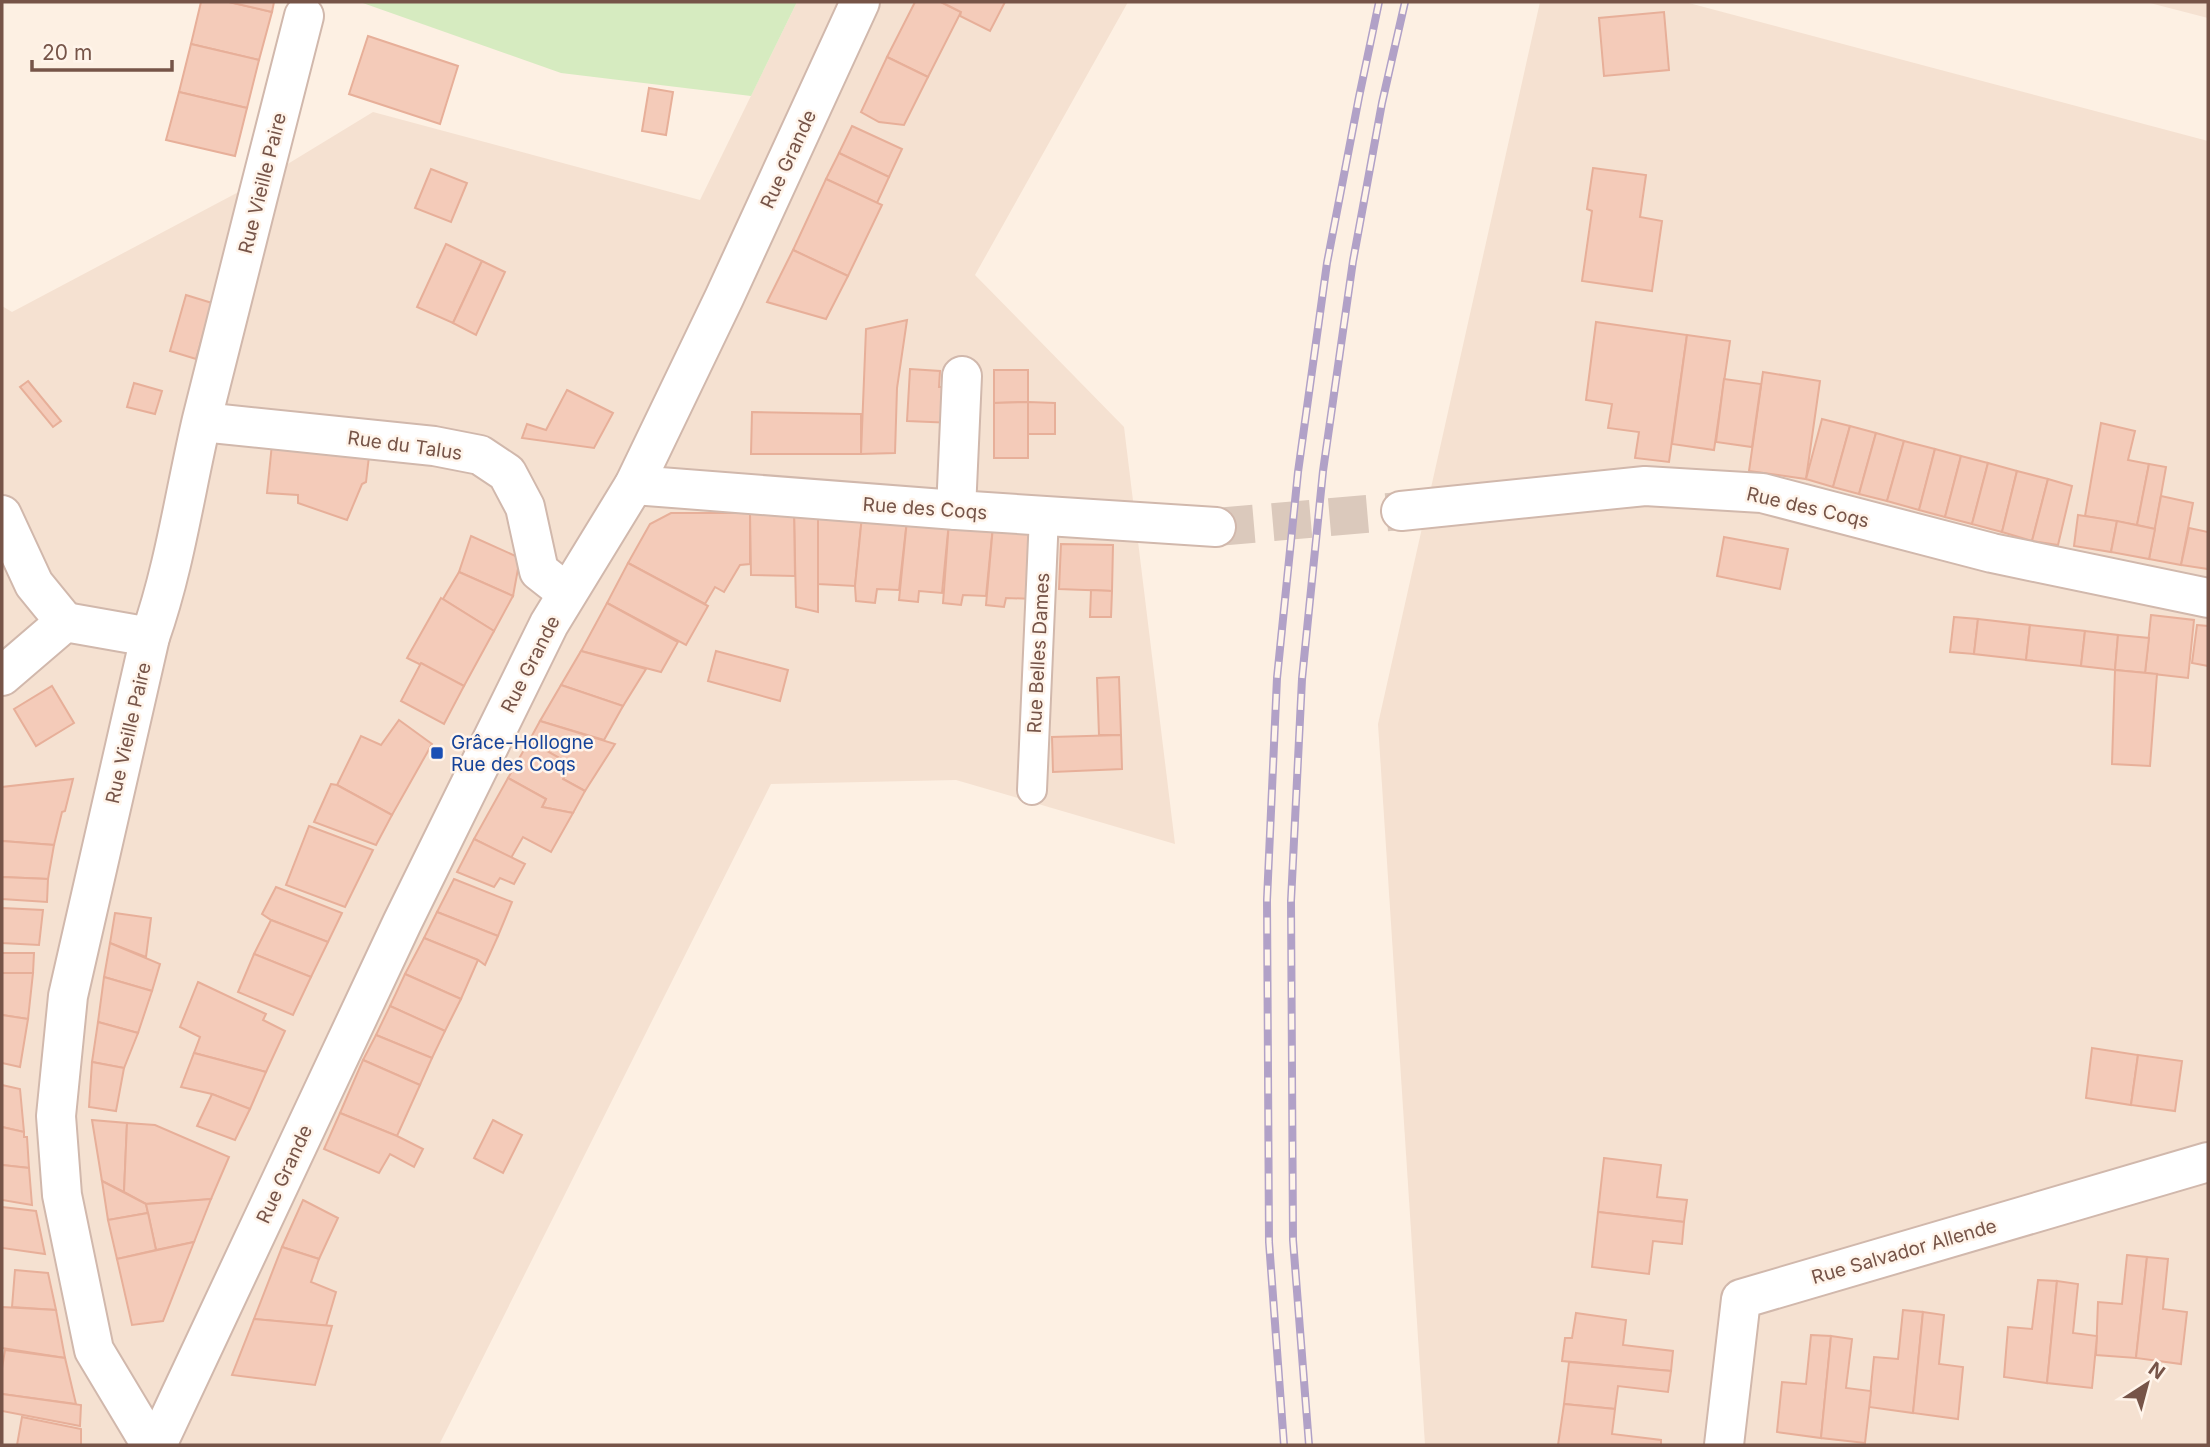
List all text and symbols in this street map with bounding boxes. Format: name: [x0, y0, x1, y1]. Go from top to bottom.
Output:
scale bar: [32, 28, 172, 72]
text: 20 m: [42, 40, 92, 65]
street label: Rue Grande: [756, 106, 821, 212]
street label: Rue Vieille Paire: [234, 110, 291, 256]
street label: Rue du Talus: [346, 426, 464, 465]
street label: Rue des Coqs: [1744, 482, 1871, 533]
street label: Rue des Coqs: [862, 493, 988, 524]
street label: Rue Belles Dames: [1023, 572, 1054, 734]
street label: Rue Grande: [496, 612, 565, 717]
street label: Rue Vieille Paire: [101, 660, 156, 806]
place label: Grâce-Hollogne Rue des Coqs: [451, 731, 594, 776]
marker: Grâce-Hollogne Rue des Coqs: [429, 745, 445, 761]
street label: Rue Grande: [252, 1121, 317, 1227]
street label: Rue Salvador Allende: [1809, 1214, 1999, 1289]
north arrow: [2112, 1349, 2182, 1419]
text: N: [2144, 1357, 2169, 1384]

